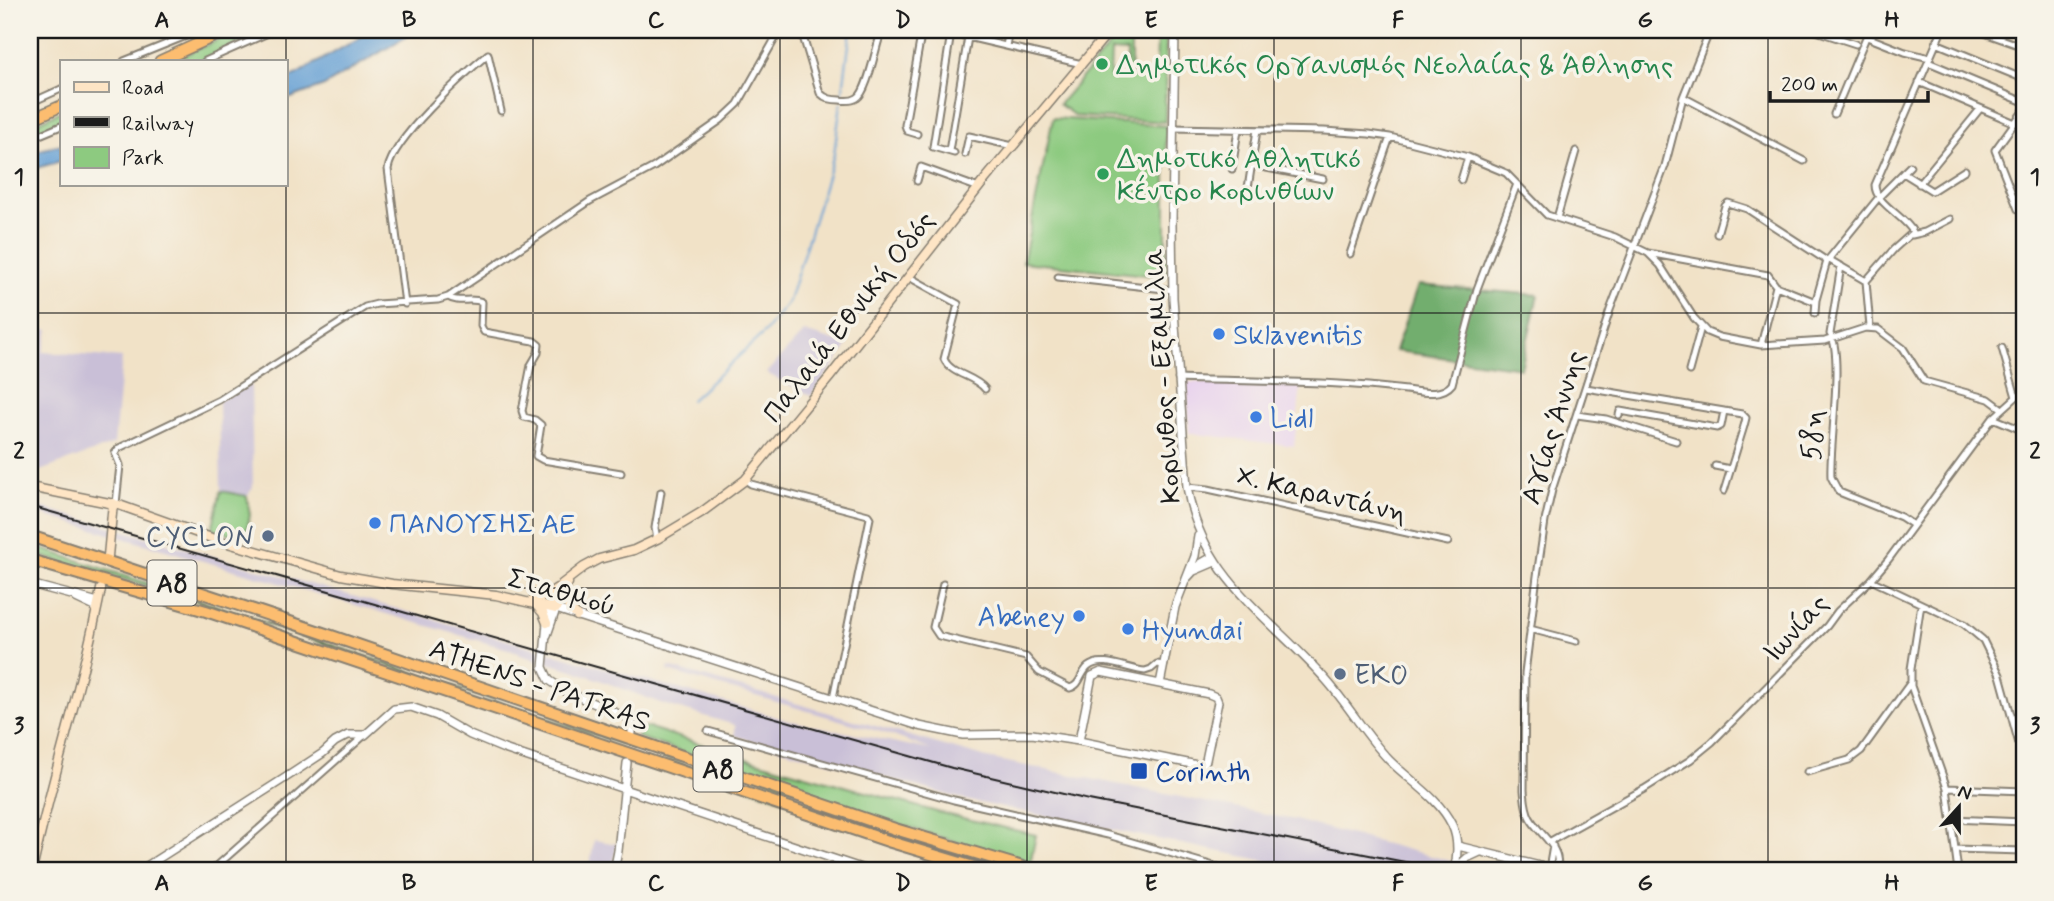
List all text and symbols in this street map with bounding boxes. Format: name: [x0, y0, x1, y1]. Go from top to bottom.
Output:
text: A: [154, 6, 170, 36]
text: B: [402, 6, 417, 36]
text: C: [648, 6, 665, 36]
text: D: [895, 6, 911, 36]
text: E: [1144, 6, 1158, 36]
text: F: [1392, 6, 1404, 36]
text: G: [1637, 6, 1653, 36]
text: H: [1884, 6, 1900, 36]
place label: Δημοτικός Οργανισμός Νεολαίας & Άθλησης: [1116, 48, 1673, 85]
marker: Δημοτικός Οργανισμός Νεολαίας & Άθλησης: [1094, 56, 1110, 72]
legend: [60, 60, 287, 186]
scale bar: [1770, 60, 1928, 104]
text: 200 m: [1781, 71, 1838, 99]
text: Road: [122, 74, 164, 102]
text: Railway: [122, 110, 194, 138]
place label: Δημοτικό Αθλητικό Κέντρο Κορινθίων: [1117, 142, 1361, 211]
text: Park: [122, 144, 164, 172]
text: 1: [14, 163, 24, 193]
text: 1: [2030, 163, 2040, 193]
marker: Δημοτικό Αθλητικό Κέντρο Κορινθίων: [1095, 166, 1111, 182]
street label: Παλαιά Εθνική Οδός: [756, 204, 944, 431]
street label: Κορινθος - Εξαμιλια: [1136, 247, 1191, 505]
place label: Sklavenitis: [1233, 318, 1363, 355]
marker: Sklavenitis: [1211, 326, 1227, 342]
street label: Αγίας Άννης: [1513, 346, 1595, 509]
place label: Lidl: [1270, 401, 1313, 438]
marker: Lidl: [1248, 409, 1264, 425]
street label: 58η: [1794, 409, 1833, 461]
text: 2: [13, 437, 25, 467]
text: 2: [2029, 437, 2041, 467]
street label: Χ. Καραντάνη: [1233, 458, 1410, 533]
place label: ΠΑΝΟΥΣΗΣ ΑΕ: [389, 507, 576, 544]
marker: ΠΑΝΟΥΣΗΣ ΑΕ: [367, 515, 383, 531]
place label: CYCLON: [146, 520, 254, 557]
marker: CYCLON: [260, 528, 276, 544]
street label: Σταθμού: [503, 560, 620, 626]
road number: Α8: [148, 561, 196, 606]
street label: Ιωνίας: [1756, 586, 1838, 671]
place label: Abeney: [977, 600, 1065, 637]
marker: Abeney: [1071, 608, 1087, 624]
place label: Hyundai: [1142, 613, 1243, 650]
marker: Hyundai: [1120, 621, 1136, 637]
street label: ATHENS - PATRAS: [424, 631, 654, 741]
place label: EKO: [1354, 658, 1408, 695]
marker: EKO: [1332, 666, 1348, 682]
text: 3: [14, 712, 25, 742]
text: 3: [2030, 712, 2041, 742]
road number: Α8: [694, 747, 742, 792]
place label: Corinth: [1155, 755, 1251, 792]
marker: Corinth: [1129, 761, 1149, 781]
north arrow: [1924, 772, 1994, 842]
text: N: [1954, 779, 1975, 806]
text: A: [154, 869, 170, 899]
text: B: [402, 869, 417, 899]
text: C: [648, 869, 665, 899]
text: D: [895, 869, 911, 899]
text: E: [1144, 869, 1158, 899]
text: F: [1392, 869, 1404, 899]
text: G: [1637, 869, 1653, 899]
text: H: [1884, 869, 1900, 899]

